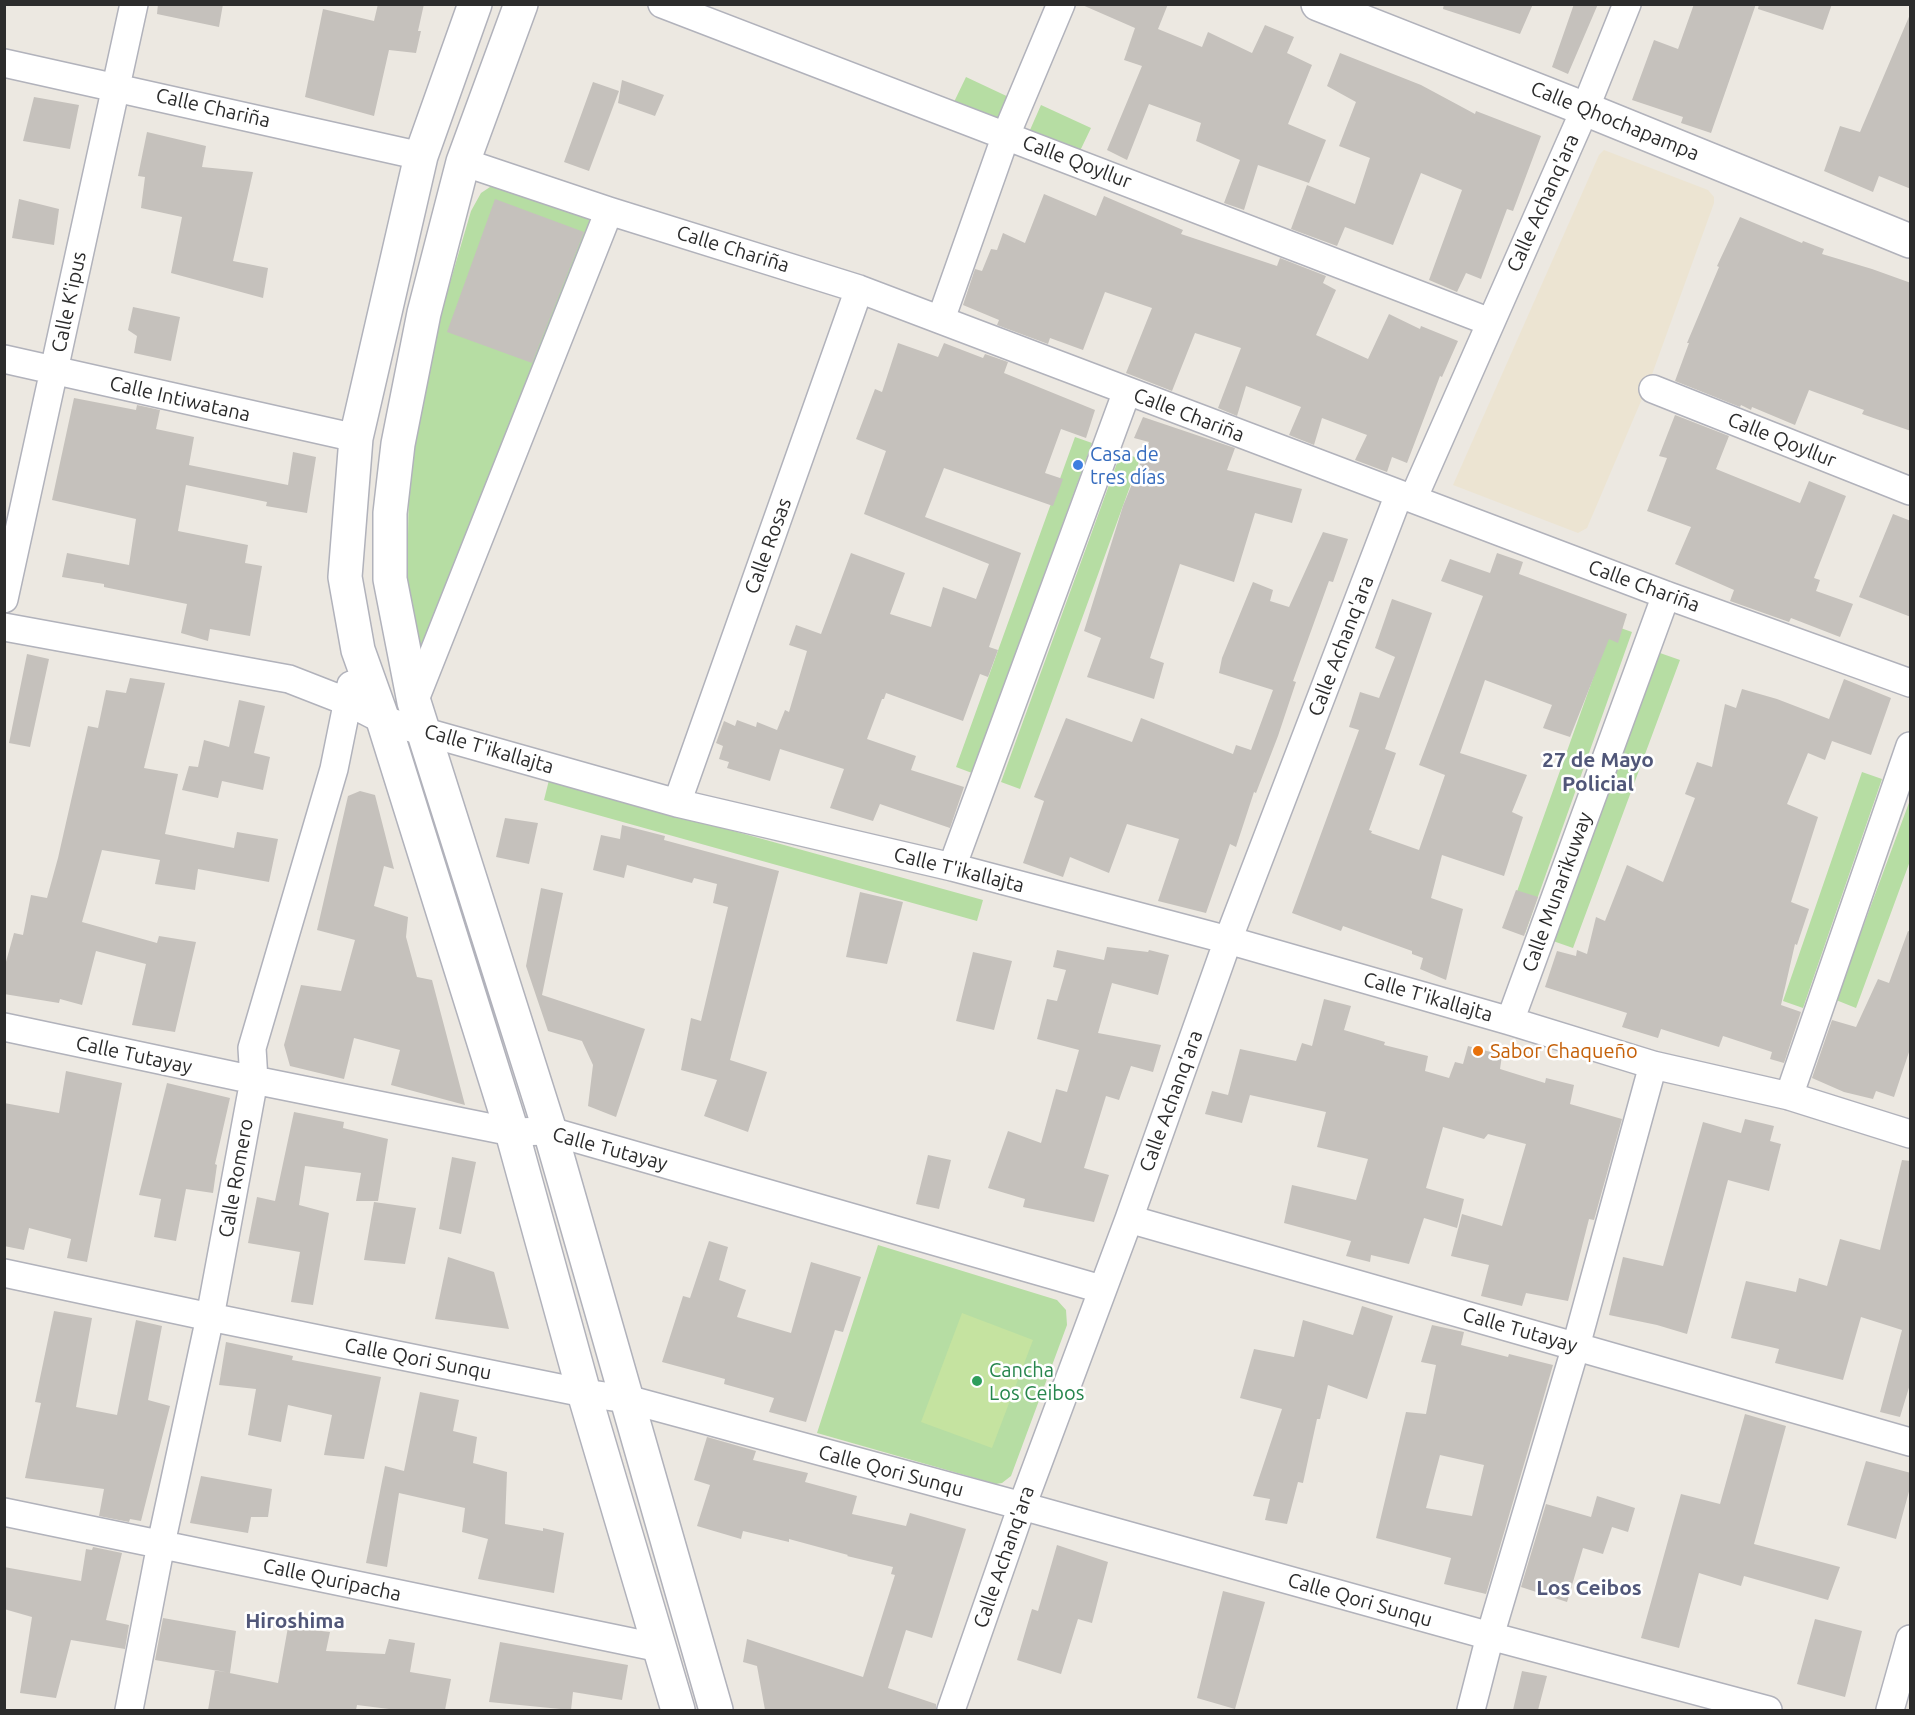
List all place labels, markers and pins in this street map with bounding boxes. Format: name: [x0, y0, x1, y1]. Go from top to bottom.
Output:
place label: Casa de tres días: [1090, 442, 1165, 489]
marker: Casa de tres días: [1071, 458, 1085, 472]
place label: Sabor Chaqueño: [1490, 1039, 1638, 1063]
marker: Sabor Chaqueño: [1471, 1044, 1485, 1058]
place label: Cancha Los Ceibos: [989, 1358, 1084, 1405]
marker: Cancha Los Ceibos: [970, 1374, 984, 1388]

